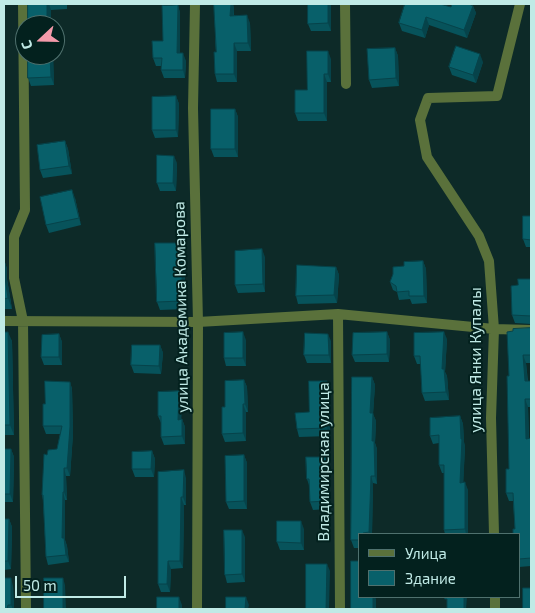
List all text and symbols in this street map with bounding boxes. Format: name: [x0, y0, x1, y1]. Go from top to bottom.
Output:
north arrow: [15, 15, 65, 65]
text: С: [17, 38, 36, 52]
street label: улица Академика Комарова: [170, 201, 192, 413]
street label: улица Янки Купалы: [466, 287, 486, 433]
street label: Владимирская улица: [314, 382, 334, 542]
legend: [358, 533, 520, 598]
text: Улица: [405, 544, 447, 562]
scale bar: [18, 566, 129, 598]
text: Здание: [405, 569, 456, 587]
text: 50 m: [23, 576, 57, 594]

